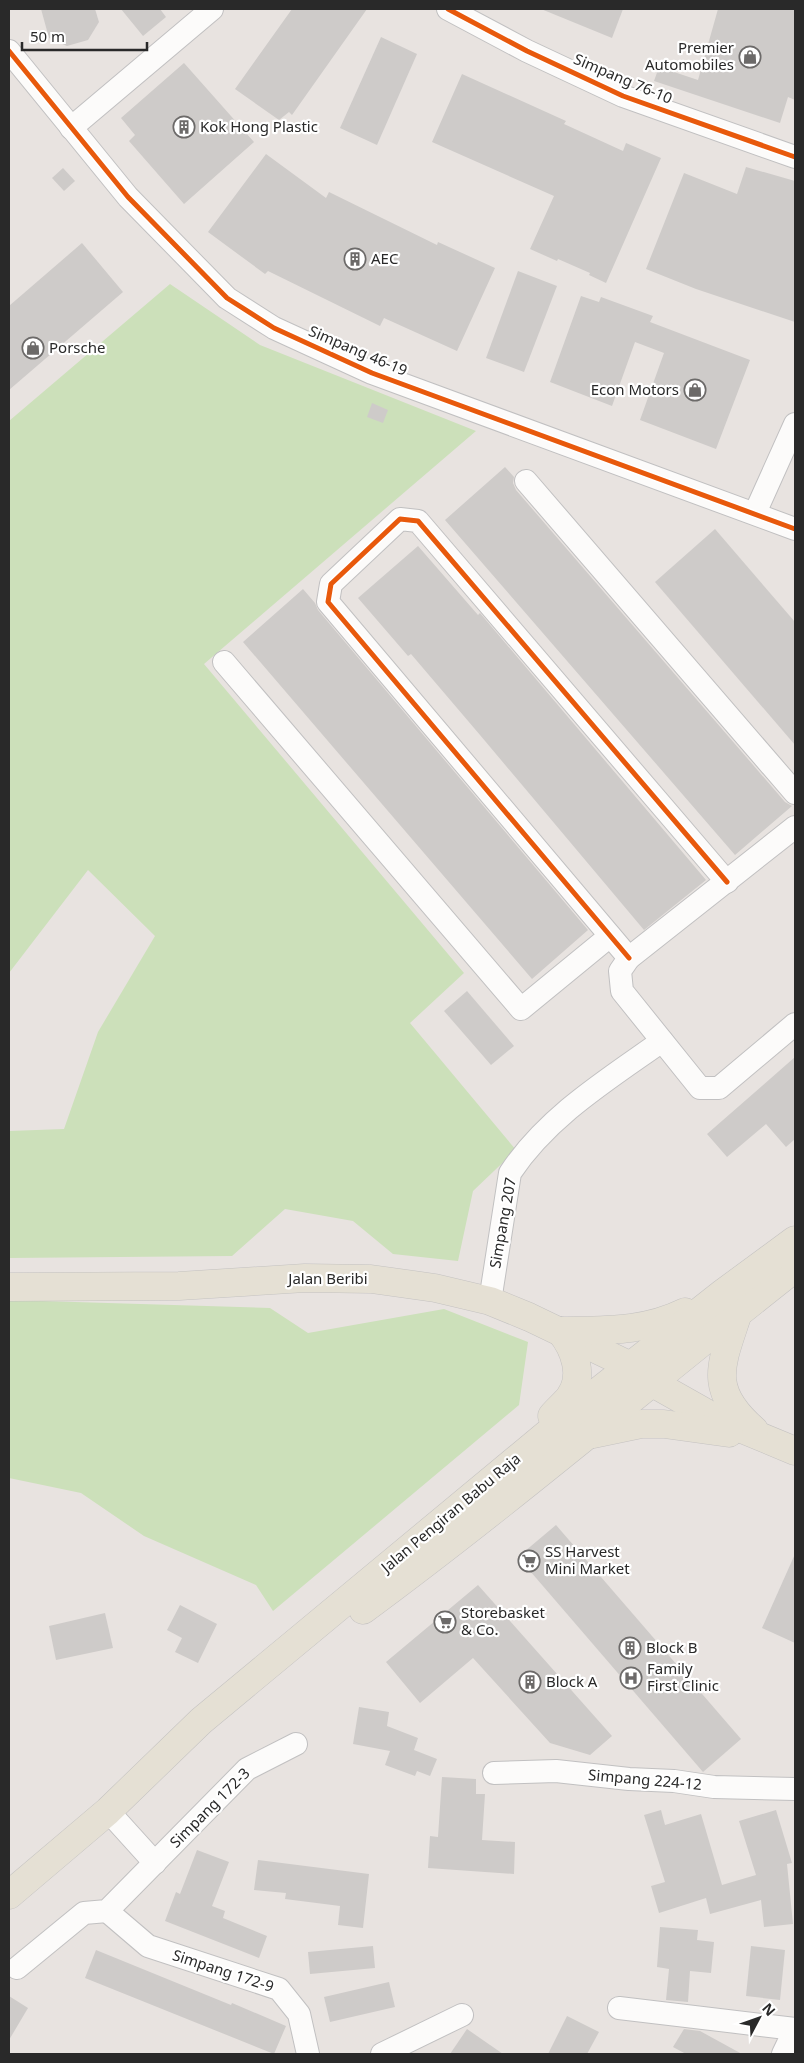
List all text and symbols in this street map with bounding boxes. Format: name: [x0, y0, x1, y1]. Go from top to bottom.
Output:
scale bar: [22, 20, 148, 52]
text: 50 m: [30, 26, 65, 46]
place label: Premier Automobiles: [645, 37, 734, 74]
shop icon: Premier Automobiles: [738, 45, 762, 69]
street label: Simpang 76-10: [571, 48, 676, 108]
building icon: Kok Hong Plastic: [172, 115, 196, 139]
place label: Kok Hong Plastic: [200, 116, 318, 136]
building icon: AEC: [343, 247, 367, 271]
place label: AEC: [371, 248, 399, 268]
street label: Simpang 46-19: [306, 320, 411, 380]
shop icon: Porsche: [21, 336, 45, 360]
place label: Porsche: [49, 337, 105, 357]
shop icon: Econ Motors: [683, 378, 707, 402]
place label: Econ Motors: [591, 379, 679, 399]
street label: Simpang 207: [484, 1176, 520, 1270]
street label: Jalan Beribi: [286, 1268, 368, 1288]
street label: Jalan Pengiran Babu Raja: [375, 1448, 524, 1578]
place label: SS Harvest Mini Market: [545, 1541, 630, 1578]
supermarket icon: SS Harvest Mini Market: [517, 1549, 541, 1573]
place label: Storebasket & Co.: [461, 1602, 545, 1639]
supermarket icon: Storebasket & Co.: [433, 1610, 457, 1634]
building icon: Block B: [618, 1636, 642, 1660]
place label: Block B: [646, 1637, 698, 1657]
place label: Family First Clinic: [647, 1658, 719, 1695]
hospital icon: Family First Clinic: [619, 1666, 643, 1690]
building icon: Block A: [518, 1670, 542, 1694]
place label: Block A: [546, 1671, 598, 1691]
street label: Simpang 172-3: [165, 1763, 254, 1852]
street label: Simpang 224-12: [587, 1764, 703, 1794]
street label: Simpang 172-9: [170, 1944, 276, 1996]
north arrow: [734, 1993, 784, 2043]
text: N: [758, 1999, 780, 2020]

